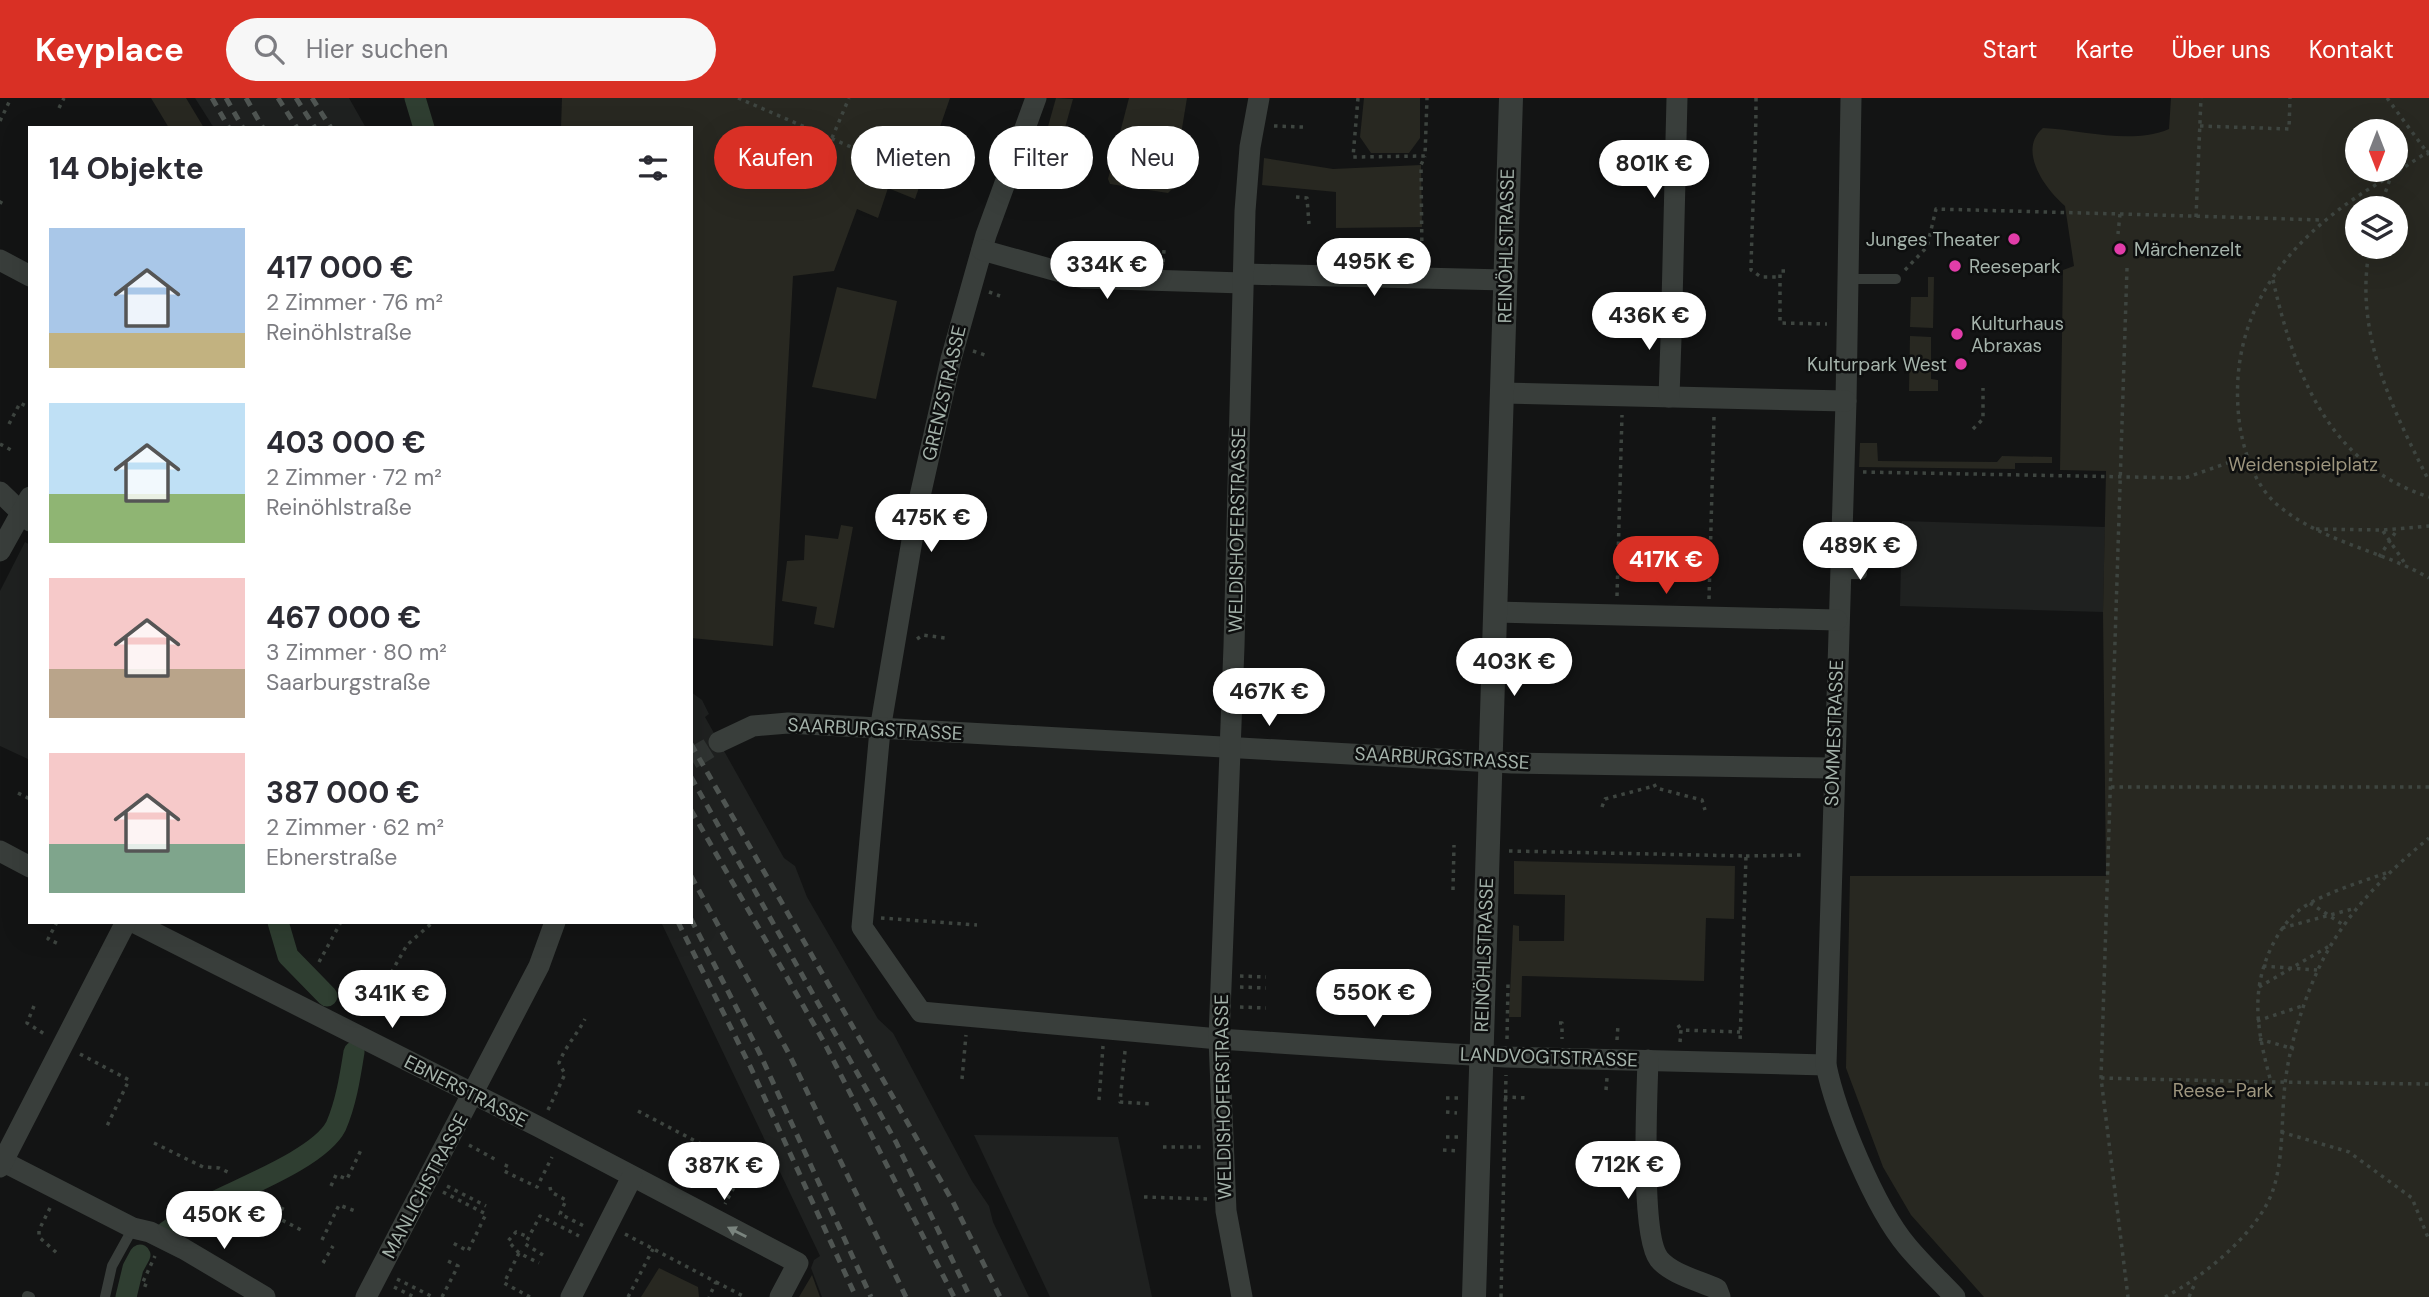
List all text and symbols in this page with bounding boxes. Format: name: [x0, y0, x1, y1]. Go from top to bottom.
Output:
search box: [226, 18, 716, 81]
text: Keyplace: [35, 28, 184, 71]
icon: search: [250, 30, 288, 68]
text: Hier suchen: [306, 32, 449, 66]
text: Start: [1983, 34, 2037, 65]
text: Karte: [2075, 34, 2134, 65]
text: Über uns: [2172, 34, 2271, 65]
text: Kontakt: [2309, 34, 2394, 65]
north arrow: [2345, 119, 2408, 182]
map controls: [2345, 119, 2408, 259]
chip: Kaufen: [714, 126, 837, 189]
chip: Mieten: [851, 126, 975, 189]
chip: Filter: [989, 126, 1093, 189]
chip: Neu: [1107, 126, 1199, 189]
pin: 801K €: [1597, 140, 1711, 200]
text: 801K €: [1615, 148, 1693, 178]
text: 14 Objekte: [49, 149, 204, 188]
icon: filters: [634, 149, 672, 187]
street label: REINÖHLSTRASSE: [1492, 168, 1520, 324]
button: layers: [2345, 196, 2408, 259]
place label: Junges Theater: [1866, 227, 2000, 252]
marker: Junges Theater: [2006, 231, 2022, 247]
place label: Märchenzelt: [2134, 237, 2242, 262]
pin: 495K €: [1317, 238, 1431, 298]
marker: Märchenzelt: [2112, 241, 2128, 257]
pin: 334K €: [1050, 242, 1164, 301]
text: 495K €: [1333, 246, 1415, 276]
text: 417 000 €: [266, 248, 414, 287]
text: 334K €: [1066, 249, 1148, 279]
place label: Reesepark: [1969, 254, 2061, 279]
icon: home: [105, 256, 189, 340]
marker: Reesepark: [1947, 258, 1963, 274]
text: 2 Zimmer · 76 m²: [266, 287, 443, 317]
pin: 436K €: [1592, 292, 1706, 352]
text: 436K €: [1608, 300, 1690, 330]
place label: Kulturhaus Abraxas: [1971, 311, 2064, 358]
text: Reinöhlstraße: [266, 317, 412, 347]
street label: GRENZSTRASSE: [916, 323, 972, 463]
marker: Kulturhaus Abraxas: [1949, 326, 1965, 342]
place label: Kulturpark West: [1807, 352, 1947, 377]
marker: Kulturpark West: [1953, 356, 1969, 372]
text: 403 000 €: [266, 423, 426, 462]
street label: WELDISHOFERSTRASSE: [1223, 427, 1251, 633]
icon: home: [105, 431, 189, 515]
park label: Weidenspielplatz: [2228, 452, 2378, 477]
text: 2 Zimmer · 72 m²: [266, 462, 442, 492]
text: Reinöhlstraße: [266, 492, 412, 522]
pin: 475K €: [874, 494, 988, 554]
text: 475K €: [891, 502, 971, 532]
pin: 489K €: [1803, 522, 1917, 582]
text: 489K €: [1819, 530, 1901, 560]
pin: 417K €: [1609, 536, 1723, 596]
text: 417K €: [1629, 544, 1703, 574]
text: 467 000 €: [266, 598, 421, 637]
icon: home: [105, 606, 189, 690]
text: 3 Zimmer · 80 m²: [266, 637, 447, 667]
pin: 403K €: [1457, 638, 1571, 698]
text: 403K €: [1472, 646, 1556, 676]
street label: SOMMESTRASSE: [1819, 659, 1849, 807]
text: Saarburgstraße: [266, 667, 431, 697]
pin: 467K €: [1212, 668, 1326, 728]
text: 467K €: [1229, 676, 1309, 706]
street label: SAARBURGSTRASSE: [787, 712, 963, 746]
street label: SAARBURGSTRASSE: [1354, 741, 1530, 775]
text: 387 000 €: [266, 773, 420, 812]
icon: home: [105, 781, 189, 865]
text: 2 Zimmer · 62 m²: [266, 812, 444, 842]
text: Ebnerstraße: [266, 842, 397, 872]
street label: REINÖHLSTRASSE: [1469, 877, 1499, 1033]
pin: 341K €: [335, 970, 449, 1030]
pin: 550K €: [1317, 970, 1431, 1029]
text: 550K €: [1332, 977, 1416, 1007]
text: 341K €: [354, 978, 430, 1008]
street label: WELDISHOFERSTRASSE: [1209, 994, 1237, 1200]
street label: LANDVOGTSTRASSE: [1460, 1041, 1638, 1073]
street label: EBNERSTRASSE: [400, 1049, 532, 1133]
park label: Reese-Park: [2173, 1078, 2274, 1103]
street label: MANLICHSTRASSE: [376, 1109, 474, 1263]
pin: 387K €: [667, 1142, 781, 1202]
pin: 712K €: [1571, 1142, 1685, 1201]
text: 712K €: [1591, 1149, 1665, 1179]
text: 387K €: [684, 1150, 764, 1180]
pin: 450K €: [167, 1192, 281, 1251]
text: 450K €: [182, 1199, 266, 1229]
one-way arrow: [727, 1227, 747, 1238]

